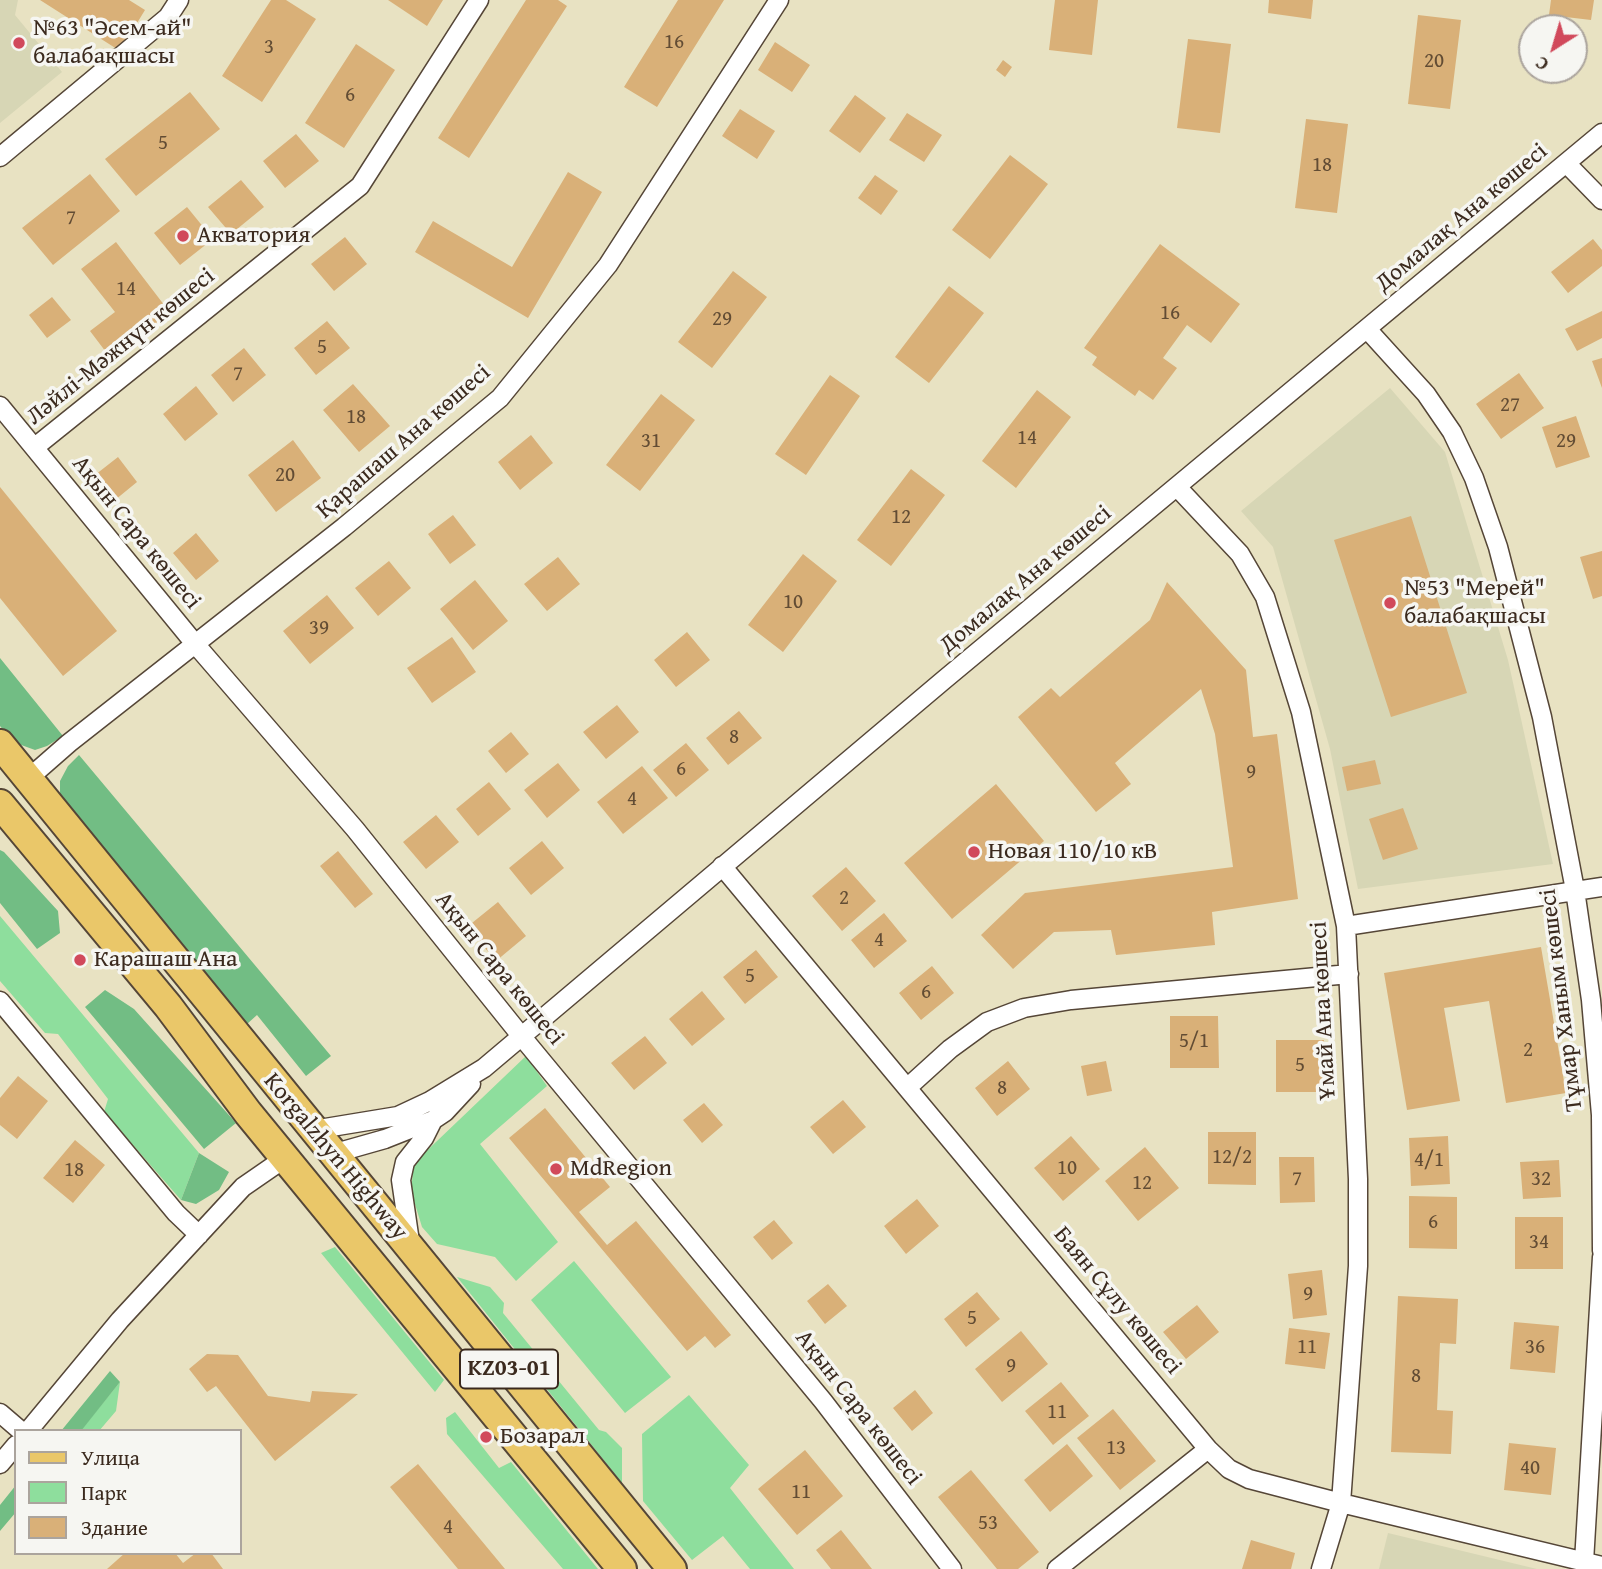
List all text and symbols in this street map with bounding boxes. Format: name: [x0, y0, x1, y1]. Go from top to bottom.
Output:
north arrow: [1518, 14, 1588, 84]
place label: №63 "Әсем-ай" балабақшасы: [33, 15, 191, 71]
house number: 16: [664, 30, 684, 56]
marker: №63 "Әсем-ай" балабақшасы: [11, 35, 27, 51]
house number: 3: [264, 35, 274, 61]
house number: 20: [1424, 49, 1444, 75]
text: С: [1529, 50, 1554, 79]
house number: 6: [345, 83, 355, 109]
house number: 5: [158, 131, 168, 157]
street label: Домалақ Ана көшесі: [1370, 138, 1554, 298]
house number: 18: [1312, 153, 1332, 179]
house number: 7: [66, 206, 76, 232]
place label: Акватория: [197, 222, 310, 250]
marker: Акватория: [175, 228, 191, 244]
street label: Ләйлі-Мәжнүн көшесі: [21, 262, 221, 432]
house number: 14: [116, 277, 136, 303]
house number: 16: [1160, 301, 1180, 327]
house number: 29: [712, 307, 732, 333]
house number: 5: [317, 335, 327, 361]
street label: Қарашаш Ана көшесі: [311, 359, 497, 525]
house number: 7: [233, 362, 243, 388]
house number: 27: [1500, 393, 1520, 419]
house number: 18: [346, 405, 366, 431]
house number: 14: [1017, 426, 1037, 452]
house number: 31: [641, 429, 661, 455]
house number: 29: [1556, 429, 1576, 455]
street label: Ақын Сара көшесі: [65, 450, 207, 616]
house number: 20: [275, 463, 295, 489]
street label: Домалақ Ана көшесі: [934, 500, 1118, 660]
house number: 12: [891, 505, 911, 531]
place label: №53 "Мерей" балабақшасы: [1404, 575, 1546, 631]
house number: 10: [783, 590, 803, 616]
marker: №53 "Мерей" балабақшасы: [1382, 595, 1398, 611]
house number: 39: [309, 616, 329, 642]
house number: 8: [729, 725, 739, 751]
house number: 6: [676, 757, 686, 783]
house number: 9: [1246, 760, 1256, 786]
house number: 4: [627, 787, 637, 813]
place label: Новая 110/10 кВ: [988, 838, 1157, 866]
marker: Новая 110/10 кВ: [966, 844, 982, 860]
street label: Ақын Сара көшесі: [428, 886, 570, 1052]
house number: 2: [839, 886, 849, 912]
street label: Тұмар Ханым көшесі: [1534, 887, 1590, 1113]
street label: Ұмай Ана көшесі: [1305, 921, 1343, 1101]
house number: 4: [874, 928, 884, 954]
place label: Карашаш Ана: [94, 946, 237, 974]
marker: Карашаш Ана: [72, 952, 88, 968]
house number: 5: [745, 964, 755, 990]
house number: 6: [921, 980, 931, 1006]
house number: 5/1: [1179, 1029, 1209, 1055]
house number: 2: [1523, 1038, 1533, 1064]
house number: 5: [1295, 1053, 1305, 1079]
street label: Korgalzhyn Highway: [257, 1068, 413, 1246]
house number: 8: [997, 1076, 1007, 1102]
house number: 12/2: [1212, 1145, 1252, 1171]
house number: 4/1: [1414, 1148, 1444, 1174]
place label: MdRegion: [570, 1155, 672, 1183]
house number: 10: [1057, 1156, 1077, 1182]
house number: 18: [64, 1158, 84, 1184]
marker: MdRegion: [548, 1161, 564, 1177]
house number: 7: [1292, 1167, 1302, 1193]
house number: 32: [1531, 1167, 1551, 1193]
house number: 12: [1132, 1171, 1152, 1197]
house number: 6: [1428, 1210, 1438, 1236]
street label: Баян Сұлу көшесі: [1047, 1221, 1187, 1381]
house number: 34: [1529, 1230, 1549, 1256]
house number: 9: [1303, 1282, 1313, 1308]
house number: 5: [967, 1306, 977, 1332]
street label: Ақын Сара көшесі: [788, 1325, 928, 1491]
house number: 11: [1297, 1335, 1317, 1361]
house number: 36: [1525, 1335, 1545, 1361]
road number: KZ03-01: [460, 1350, 558, 1388]
house number: 9: [1006, 1354, 1016, 1380]
house number: 8: [1411, 1364, 1421, 1390]
house number: 11: [1047, 1400, 1067, 1426]
place label: Бозарал: [500, 1423, 585, 1451]
legend: [14, 1429, 242, 1555]
marker: Бозарал: [478, 1429, 494, 1445]
house number: 13: [1106, 1436, 1126, 1462]
text: Улица: [81, 1442, 140, 1473]
house number: 40: [1520, 1456, 1540, 1482]
text: Парк: [81, 1477, 127, 1508]
house number: 11: [791, 1480, 811, 1506]
house number: 53: [978, 1511, 998, 1537]
text: Здание: [81, 1512, 148, 1543]
house number: 4: [443, 1515, 453, 1541]

